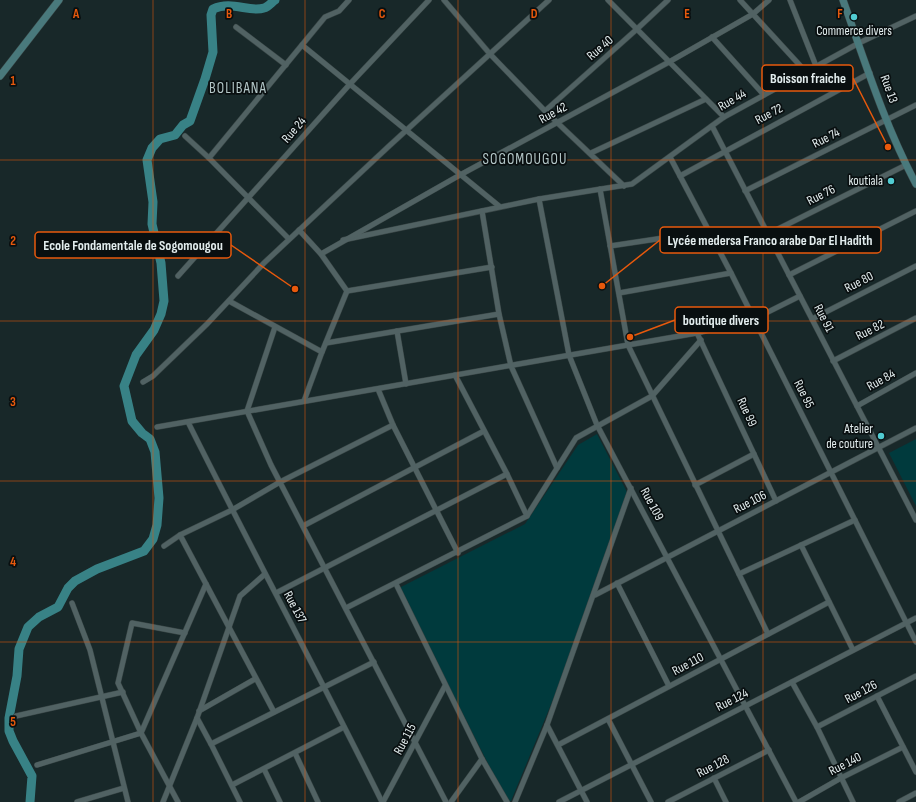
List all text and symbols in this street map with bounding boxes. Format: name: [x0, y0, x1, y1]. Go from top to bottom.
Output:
text: A: [72, 6, 80, 22]
text: B: [226, 6, 232, 22]
text: C: [379, 6, 386, 22]
text: D: [531, 6, 538, 22]
text: E: [684, 6, 690, 22]
text: F: [837, 6, 843, 22]
marker: Commerce divers: [849, 12, 859, 22]
place label: Commerce divers: [816, 23, 892, 39]
street label: Rue 40: [583, 32, 617, 64]
callout: Boisson fraiche: [762, 65, 853, 91]
text: Boisson fraiche: [770, 70, 846, 87]
text: 1: [10, 73, 16, 89]
street label: Rue 13: [877, 73, 901, 105]
district label: BOLIBANA: [209, 79, 267, 98]
street label: Rue 44: [715, 85, 749, 114]
street label: Rue 42: [536, 99, 570, 127]
street label: Rue 72: [752, 100, 786, 128]
street label: Rue 24: [278, 113, 310, 146]
street label: Rue 74: [810, 124, 843, 152]
district label: SOGOMOUGOU: [483, 150, 567, 169]
place label: koutiala: [849, 173, 883, 189]
marker: koutiala: [886, 176, 896, 186]
street label: Rue 76: [804, 181, 838, 209]
callout: Lycée medersa Franco arabe Dar El Hadith: [660, 227, 881, 253]
callout: Ecole Fondamentale de Sogomougou: [35, 232, 231, 258]
text: Lycée medersa Franco arabe Dar El Hadith: [667, 232, 873, 249]
text: 2: [10, 233, 16, 249]
text: Ecole Fondamentale de Sogomougou: [43, 237, 223, 254]
street label: Rue 80: [842, 268, 876, 296]
street label: Rue 91: [810, 301, 838, 335]
callout: boutique divers: [675, 307, 768, 333]
text: boutique divers: [683, 312, 759, 329]
street label: Rue 82: [853, 316, 887, 344]
street label: Rue 84: [864, 365, 899, 394]
street label: Rue 95: [790, 377, 818, 411]
text: 3: [10, 394, 16, 410]
street label: Rue 99: [733, 395, 761, 429]
place label: Atelier de couture: [826, 421, 873, 452]
marker: Atelier de couture: [876, 431, 886, 441]
street label: Rue 109: [637, 485, 667, 523]
street label: Rue 106: [731, 487, 769, 517]
text: 4: [10, 554, 16, 570]
street label: Rue 137: [280, 588, 310, 626]
street label: Rue 110: [669, 649, 707, 679]
street label: Rue 126: [842, 677, 880, 707]
street label: Rue 124: [713, 685, 751, 715]
text: 5: [10, 714, 16, 730]
street label: Rue 115: [390, 721, 420, 757]
street label: Rue 140: [826, 749, 864, 779]
street label: Rue 128: [694, 751, 732, 781]

